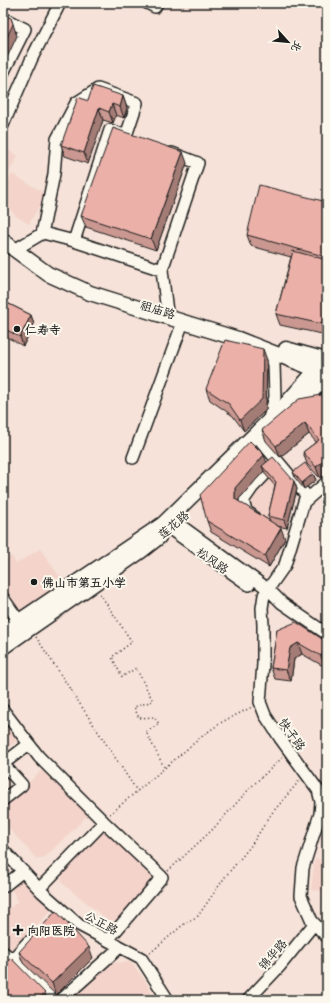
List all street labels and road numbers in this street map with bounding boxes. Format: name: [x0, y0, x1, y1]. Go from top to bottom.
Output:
street label: 祖庙路: [138, 296, 178, 322]
street label: 莲花路: [154, 506, 192, 542]
street label: 松风路: [194, 543, 232, 577]
street label: 快子路: [276, 715, 310, 753]
street label: 公正路: [82, 906, 122, 938]
street label: 锦华路: [254, 935, 290, 973]

